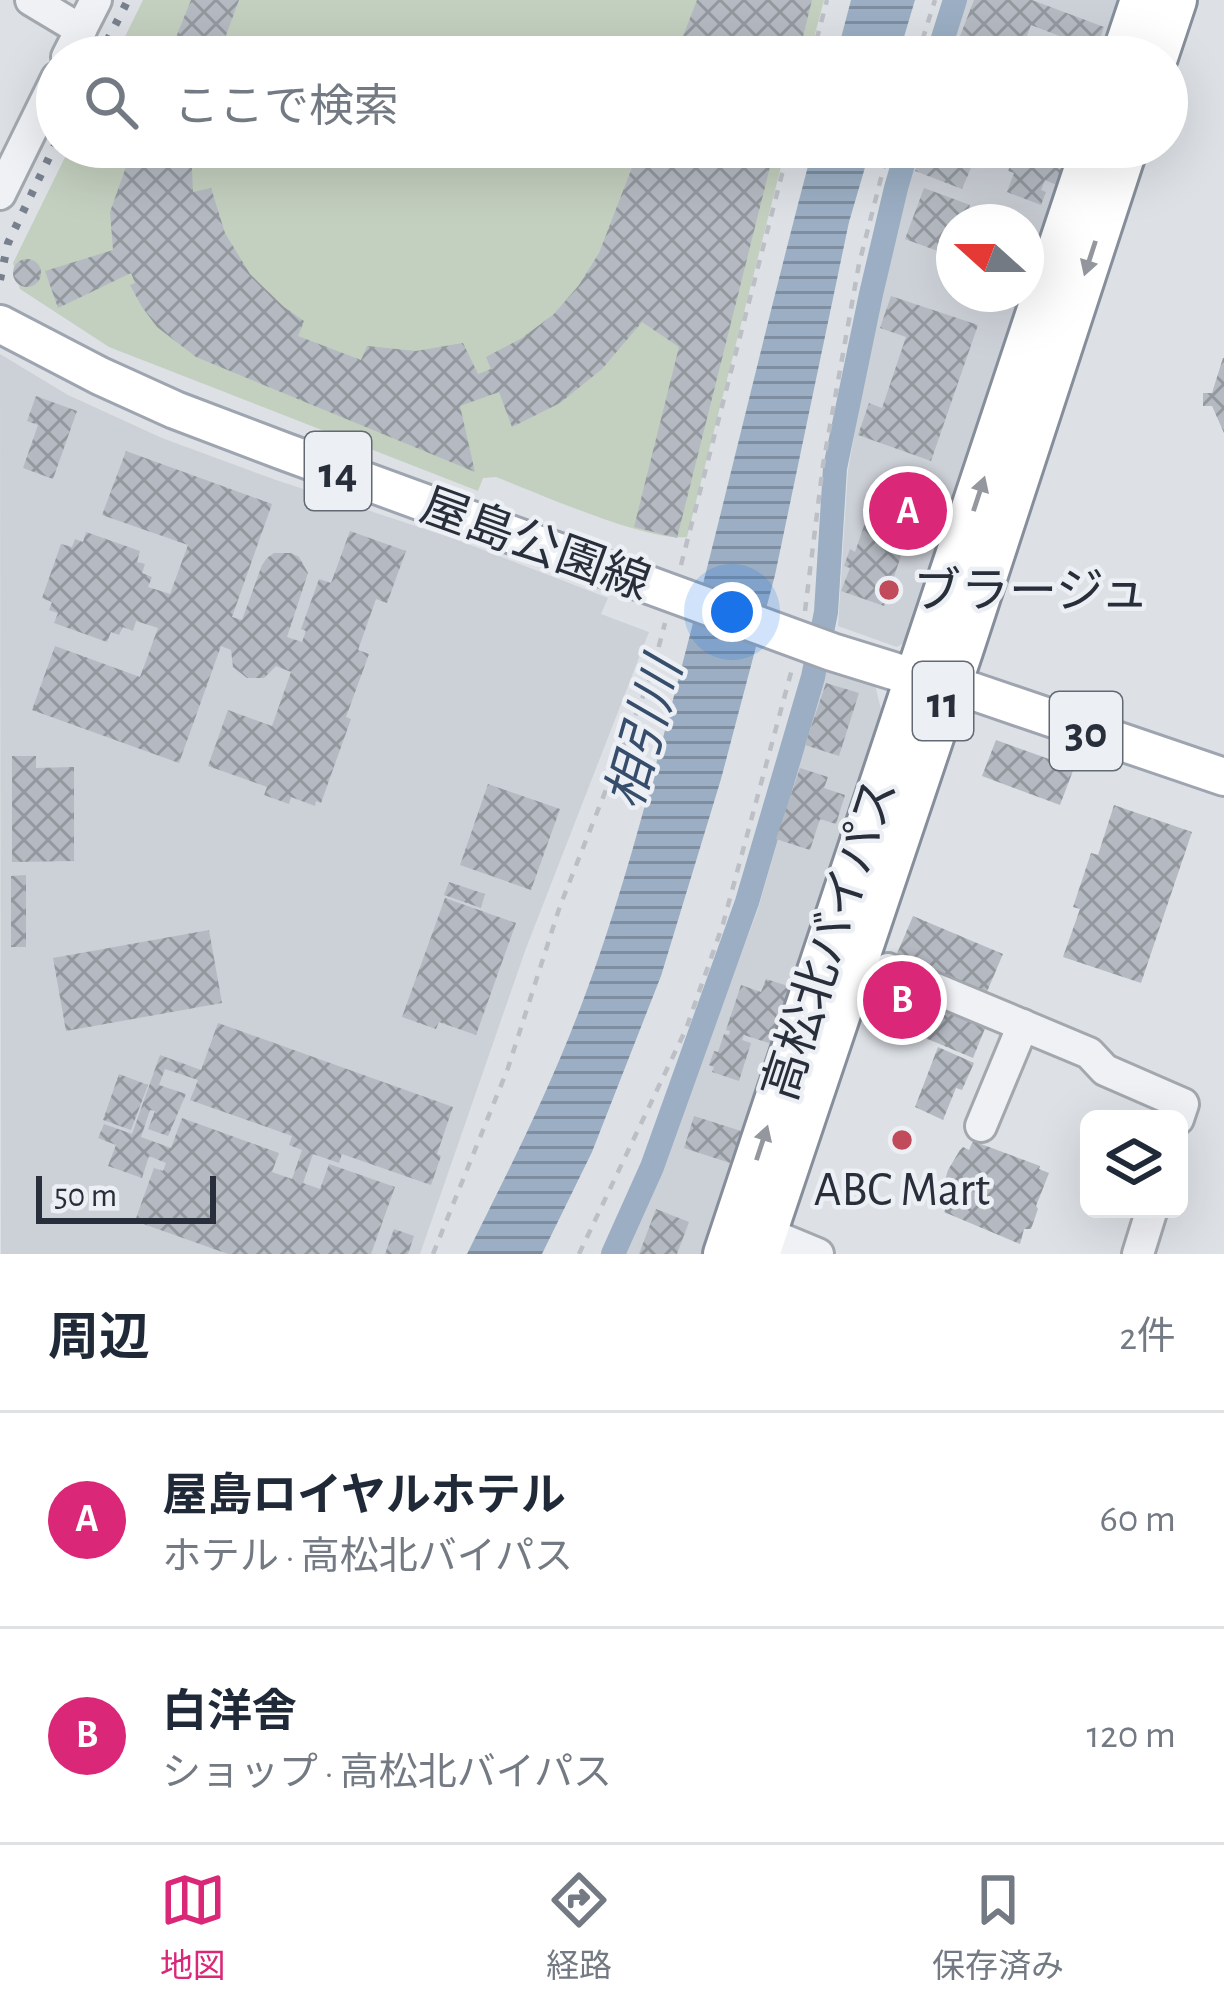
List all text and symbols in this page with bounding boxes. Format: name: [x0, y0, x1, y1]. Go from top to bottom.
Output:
search box: [36, 36, 1188, 168]
icon: search: [78, 69, 144, 135]
text: ここで検索: [174, 85, 399, 130]
north arrow: [936, 204, 1044, 312]
one-way arrow: [1080, 240, 1098, 276]
road number: 14: [305, 432, 371, 510]
pin: A: [869, 466, 947, 556]
one-way arrow: [970, 475, 989, 512]
street label: 屋島公園線: [414, 479, 657, 609]
place label: ブラージュ: [913, 565, 1149, 617]
marker: ブラージュ: [876, 577, 902, 603]
your location: [702, 582, 762, 642]
water label: 相引川: [598, 648, 692, 814]
road number: 11: [913, 662, 973, 740]
road number: 30: [1050, 692, 1122, 770]
street label: 高松北バイパス: [754, 772, 906, 1107]
pin: B: [863, 955, 941, 1045]
map controls: [1080, 1110, 1188, 1218]
button: layers: [1080, 1110, 1188, 1218]
one-way arrow: [754, 1125, 772, 1161]
marker: ABC Mart: [889, 1127, 915, 1153]
place label: ABC Mart: [814, 1167, 990, 1215]
scale bar: [36, 1170, 216, 1223]
text: 50 m: [54, 1180, 117, 1213]
text: 周辺: [48, 1313, 150, 1364]
text: 2件: [1119, 1318, 1176, 1357]
text: 屋島ロイヤルホテル: [162, 1474, 566, 1519]
text: A: [75, 1500, 99, 1539]
text: 60 m: [1099, 1500, 1176, 1539]
text: ホテル · 高松北バイパス: [162, 1538, 573, 1577]
text: 白洋舎: [162, 1690, 297, 1735]
text: B: [76, 1716, 98, 1755]
text: 120 m: [1087, 1716, 1176, 1755]
text: ショップ · 高松北バイパス: [162, 1754, 612, 1793]
tab: 地図: [160, 1867, 226, 1988]
tab: 経路: [546, 1867, 612, 1988]
tab: 保存済み: [932, 1867, 1064, 1988]

